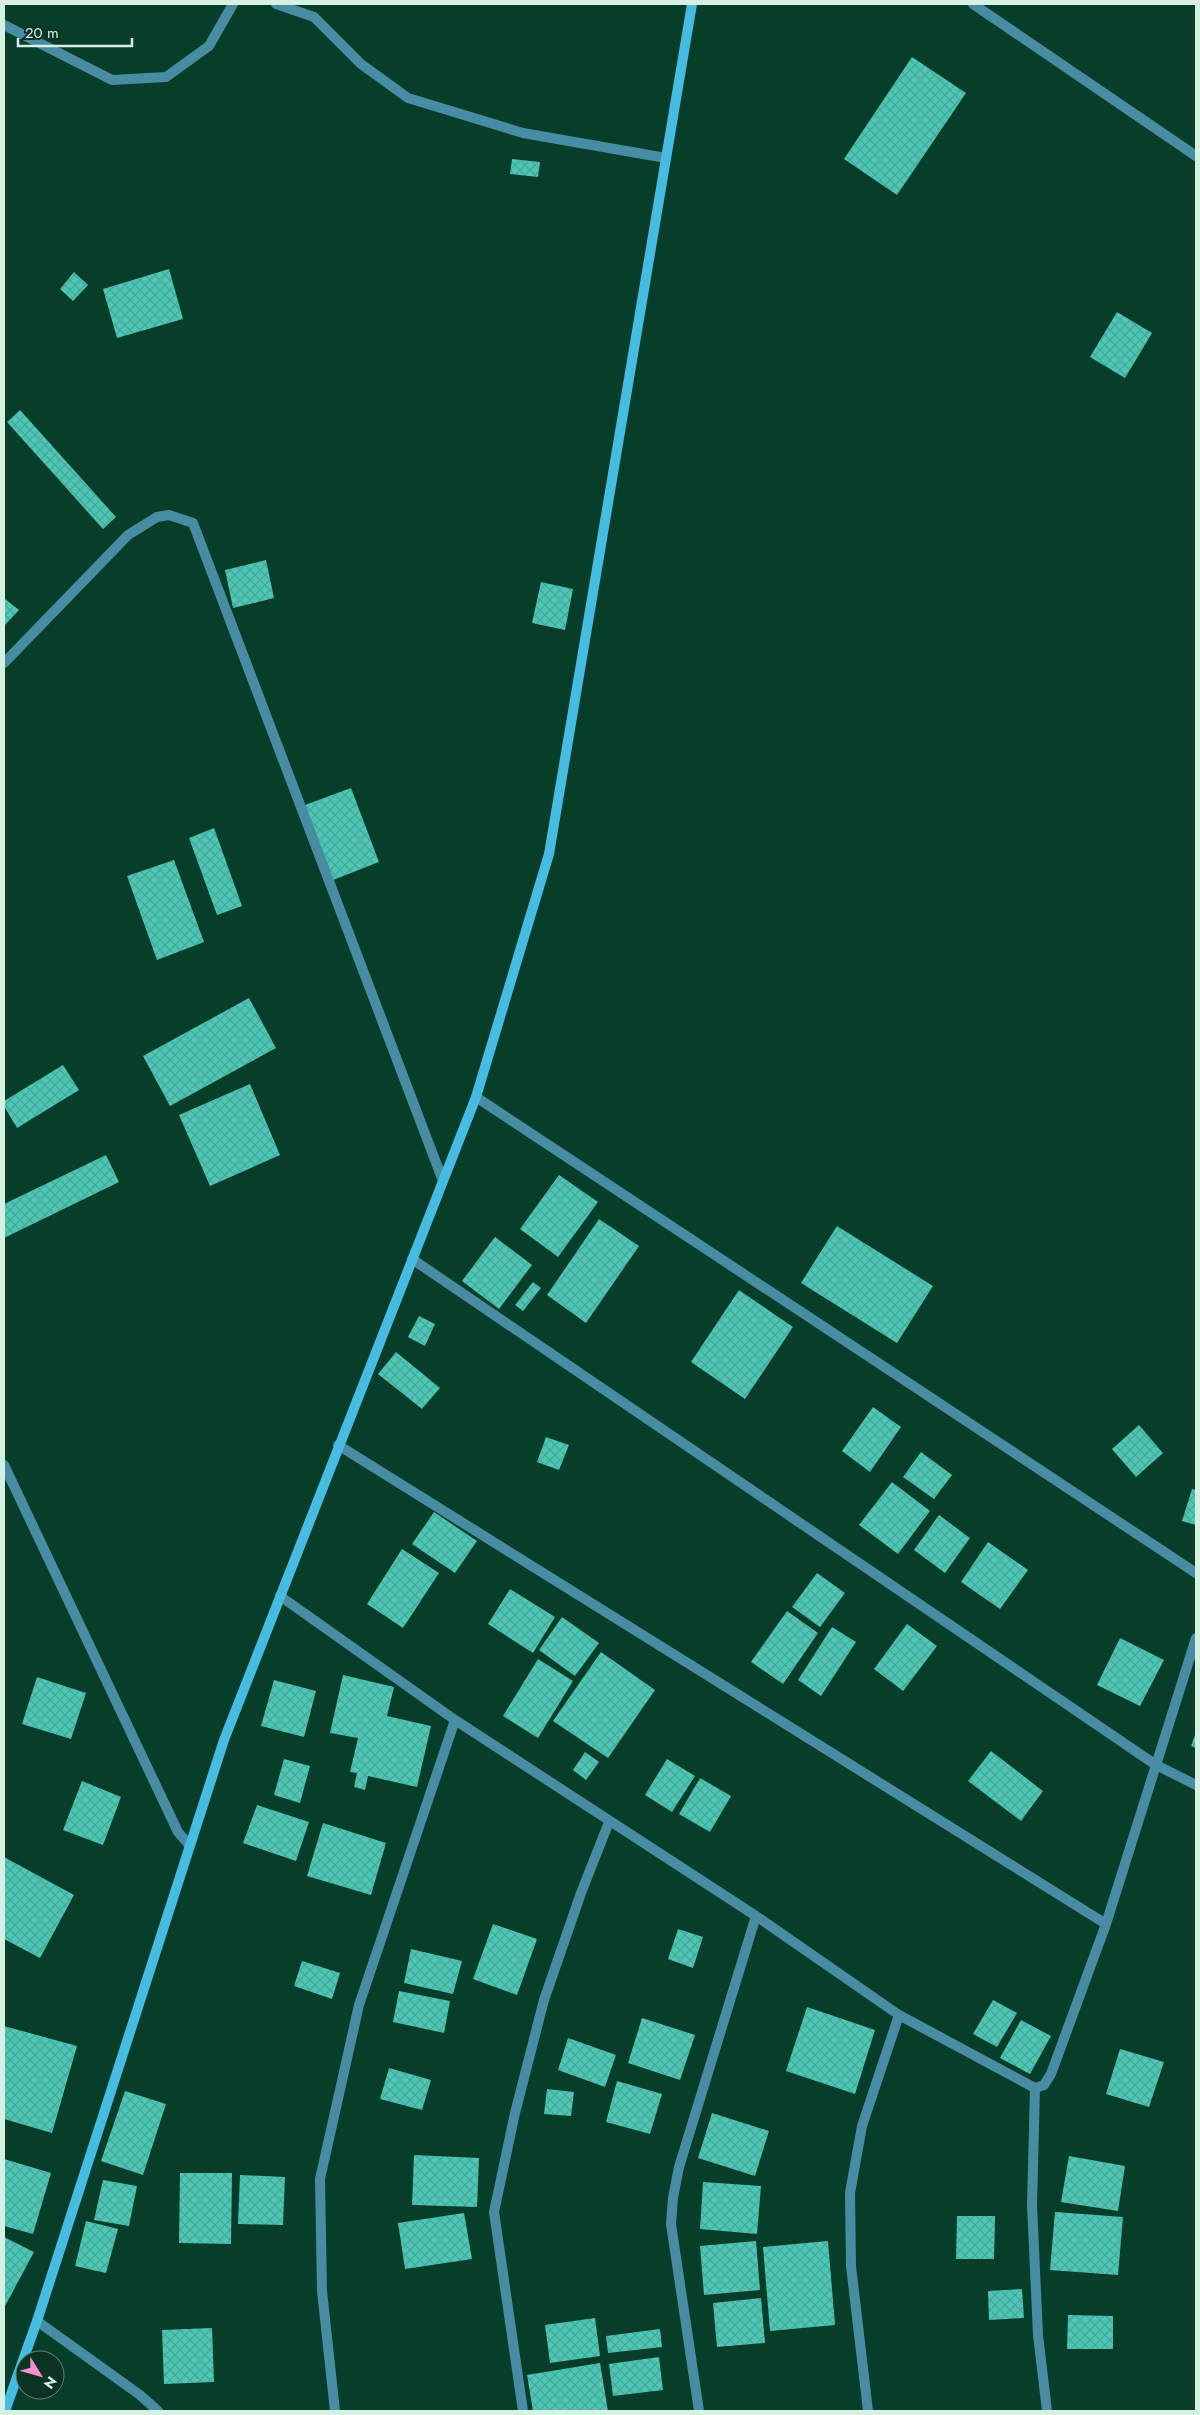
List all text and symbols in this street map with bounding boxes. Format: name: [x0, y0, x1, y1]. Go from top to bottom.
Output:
scale bar: [18, 15, 131, 47]
text: 20 m: [25, 22, 59, 44]
north arrow: [15, 2350, 65, 2400]
text: N: [39, 2372, 62, 2393]

